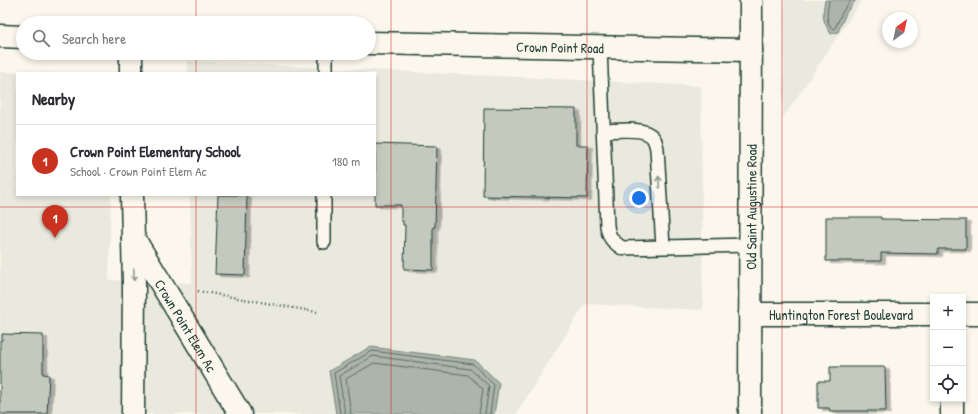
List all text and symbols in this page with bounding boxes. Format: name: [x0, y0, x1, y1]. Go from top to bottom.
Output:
north arrow: [882, 12, 918, 48]
search box: [16, 16, 376, 60]
icon: search: [30, 27, 52, 49]
text: Search here: [62, 28, 126, 49]
street label: Crown Point Road: [516, 36, 605, 57]
text: Nearby: [32, 87, 75, 110]
text: Crown Point Elementary School: [70, 141, 240, 162]
street label: Old Saint Augustine Road: [741, 144, 761, 270]
text: 1: [43, 152, 47, 170]
text: 180 m: [332, 152, 360, 170]
text: School · Crown Point Elem Ac: [70, 162, 207, 180]
one-way arrow: [656, 176, 663, 189]
your location: [629, 188, 649, 208]
pin: 1: [42, 205, 68, 238]
one-way arrow: [130, 268, 137, 281]
street label: Crown Point Elem Ac: [151, 275, 222, 376]
map controls: [930, 294, 966, 402]
button: +: [930, 294, 966, 330]
street label: Huntington Forest Boulevard: [769, 305, 914, 325]
button: −: [930, 330, 966, 366]
button: locate: [930, 366, 966, 402]

